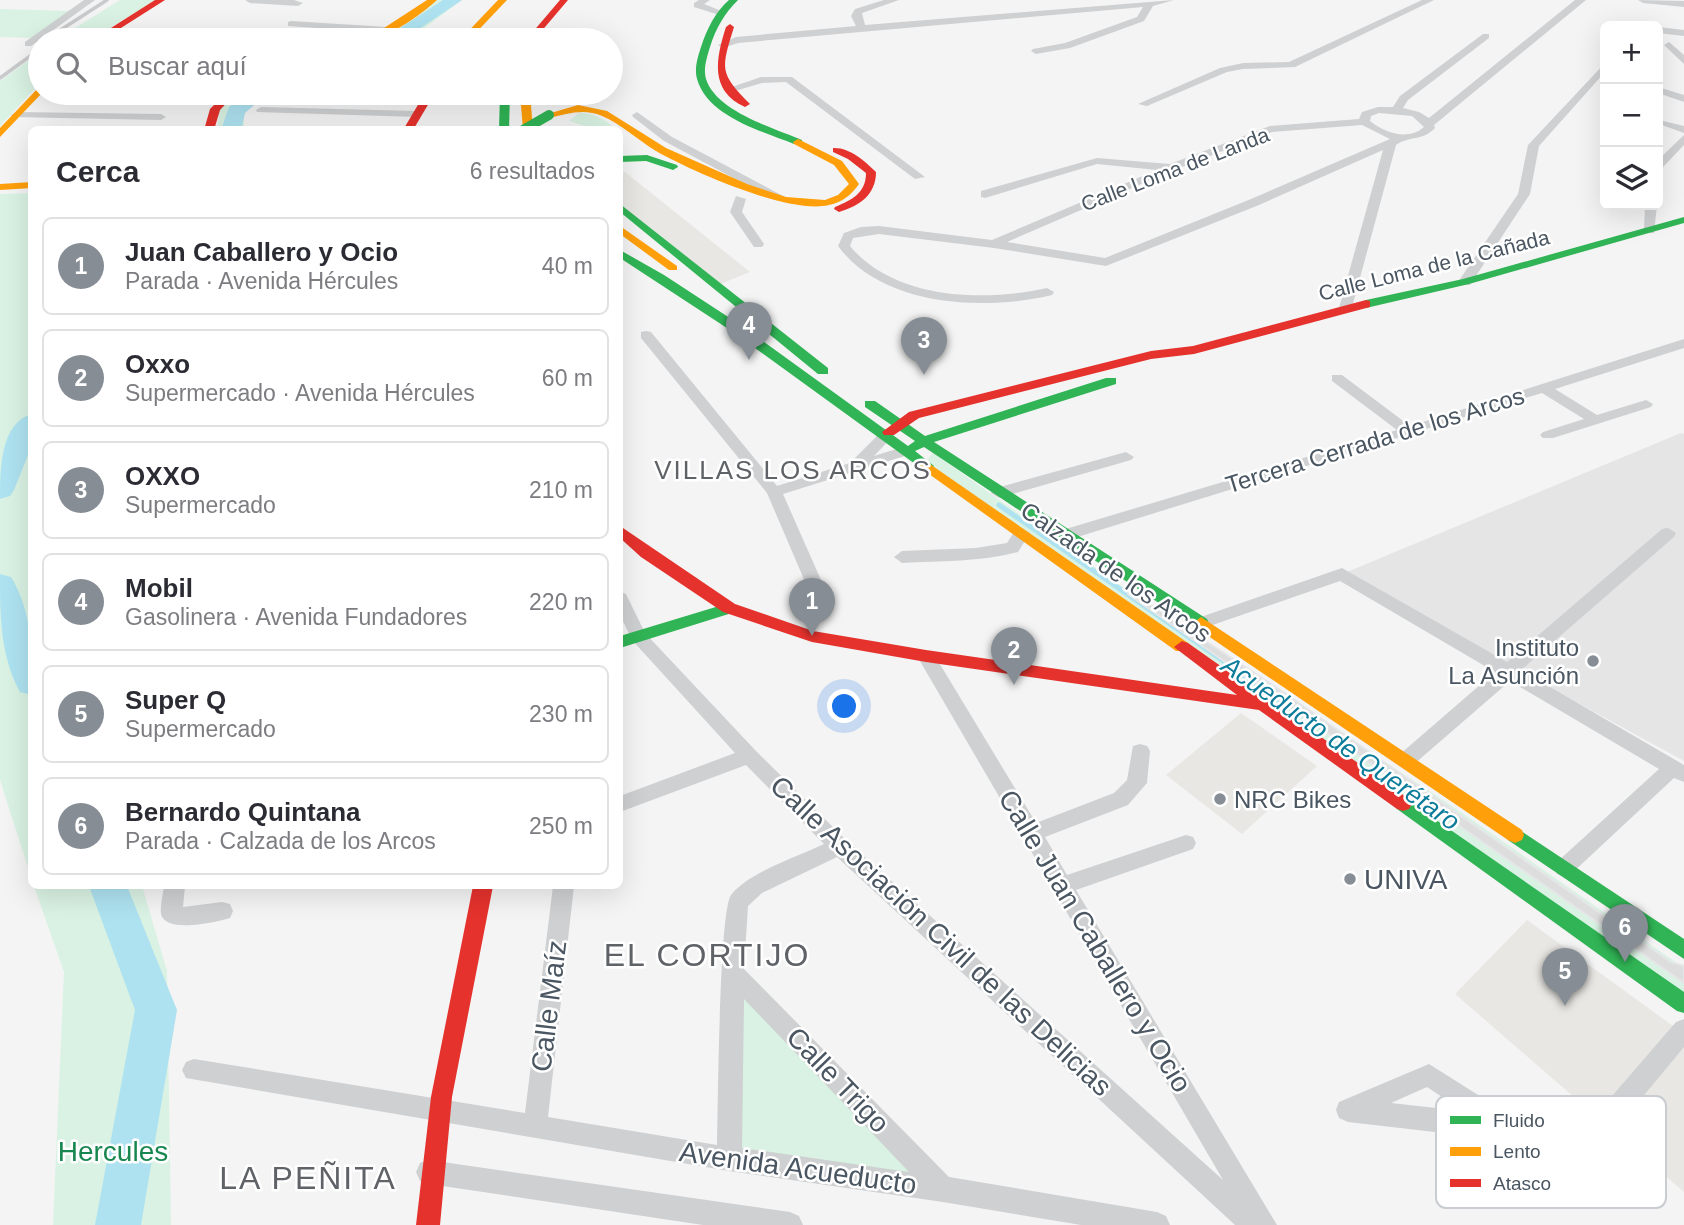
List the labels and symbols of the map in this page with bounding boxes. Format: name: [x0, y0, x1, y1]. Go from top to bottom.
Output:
street label: Calle Loma de Landa: [1078, 122, 1273, 216]
street label: Calle Loma de la Cañada: [1316, 225, 1552, 305]
pin: 4: [726, 302, 772, 360]
pin: 3: [901, 317, 947, 375]
street label: Tercera Cerrada de los Arcos: [1222, 382, 1528, 498]
district label: VILLAS LOS ARCOS: [654, 455, 932, 485]
street label: Calzada de los Arcos: [1016, 496, 1216, 648]
pin: 1: [789, 578, 835, 636]
pin: 2: [991, 627, 1037, 685]
place label: Instituto La Asunción: [1448, 634, 1579, 689]
water label: Acueducto de Querétaro: [1215, 648, 1466, 837]
marker: Instituto La Asunción: [1585, 653, 1601, 669]
your location: [827, 689, 861, 723]
street label: Calle Asociación Civil de las Delicias: [764, 770, 1118, 1102]
street label: Calle Juan Caballero y Ocio: [992, 784, 1198, 1098]
place label: NRC Bikes: [1234, 786, 1351, 813]
marker: NRC Bikes: [1212, 791, 1228, 807]
place label: UNIVA: [1364, 864, 1448, 895]
marker: UNIVA: [1342, 871, 1358, 887]
pin: 6: [1602, 904, 1648, 962]
district label: EL CORTIJO: [604, 937, 810, 973]
street label: Calle Maíz: [526, 938, 572, 1074]
pin: 5: [1542, 948, 1588, 1006]
street label: Calle Trigo: [780, 1021, 896, 1139]
legend: [1436, 1096, 1666, 1208]
text: Fluido: [1493, 1110, 1545, 1131]
park label: Hercules: [58, 1136, 168, 1167]
street label: Avenida Acueducto: [677, 1136, 919, 1200]
text: Lento: [1493, 1141, 1541, 1162]
district label: LA PEÑITA: [219, 1160, 397, 1196]
text: Atasco: [1493, 1173, 1551, 1194]

